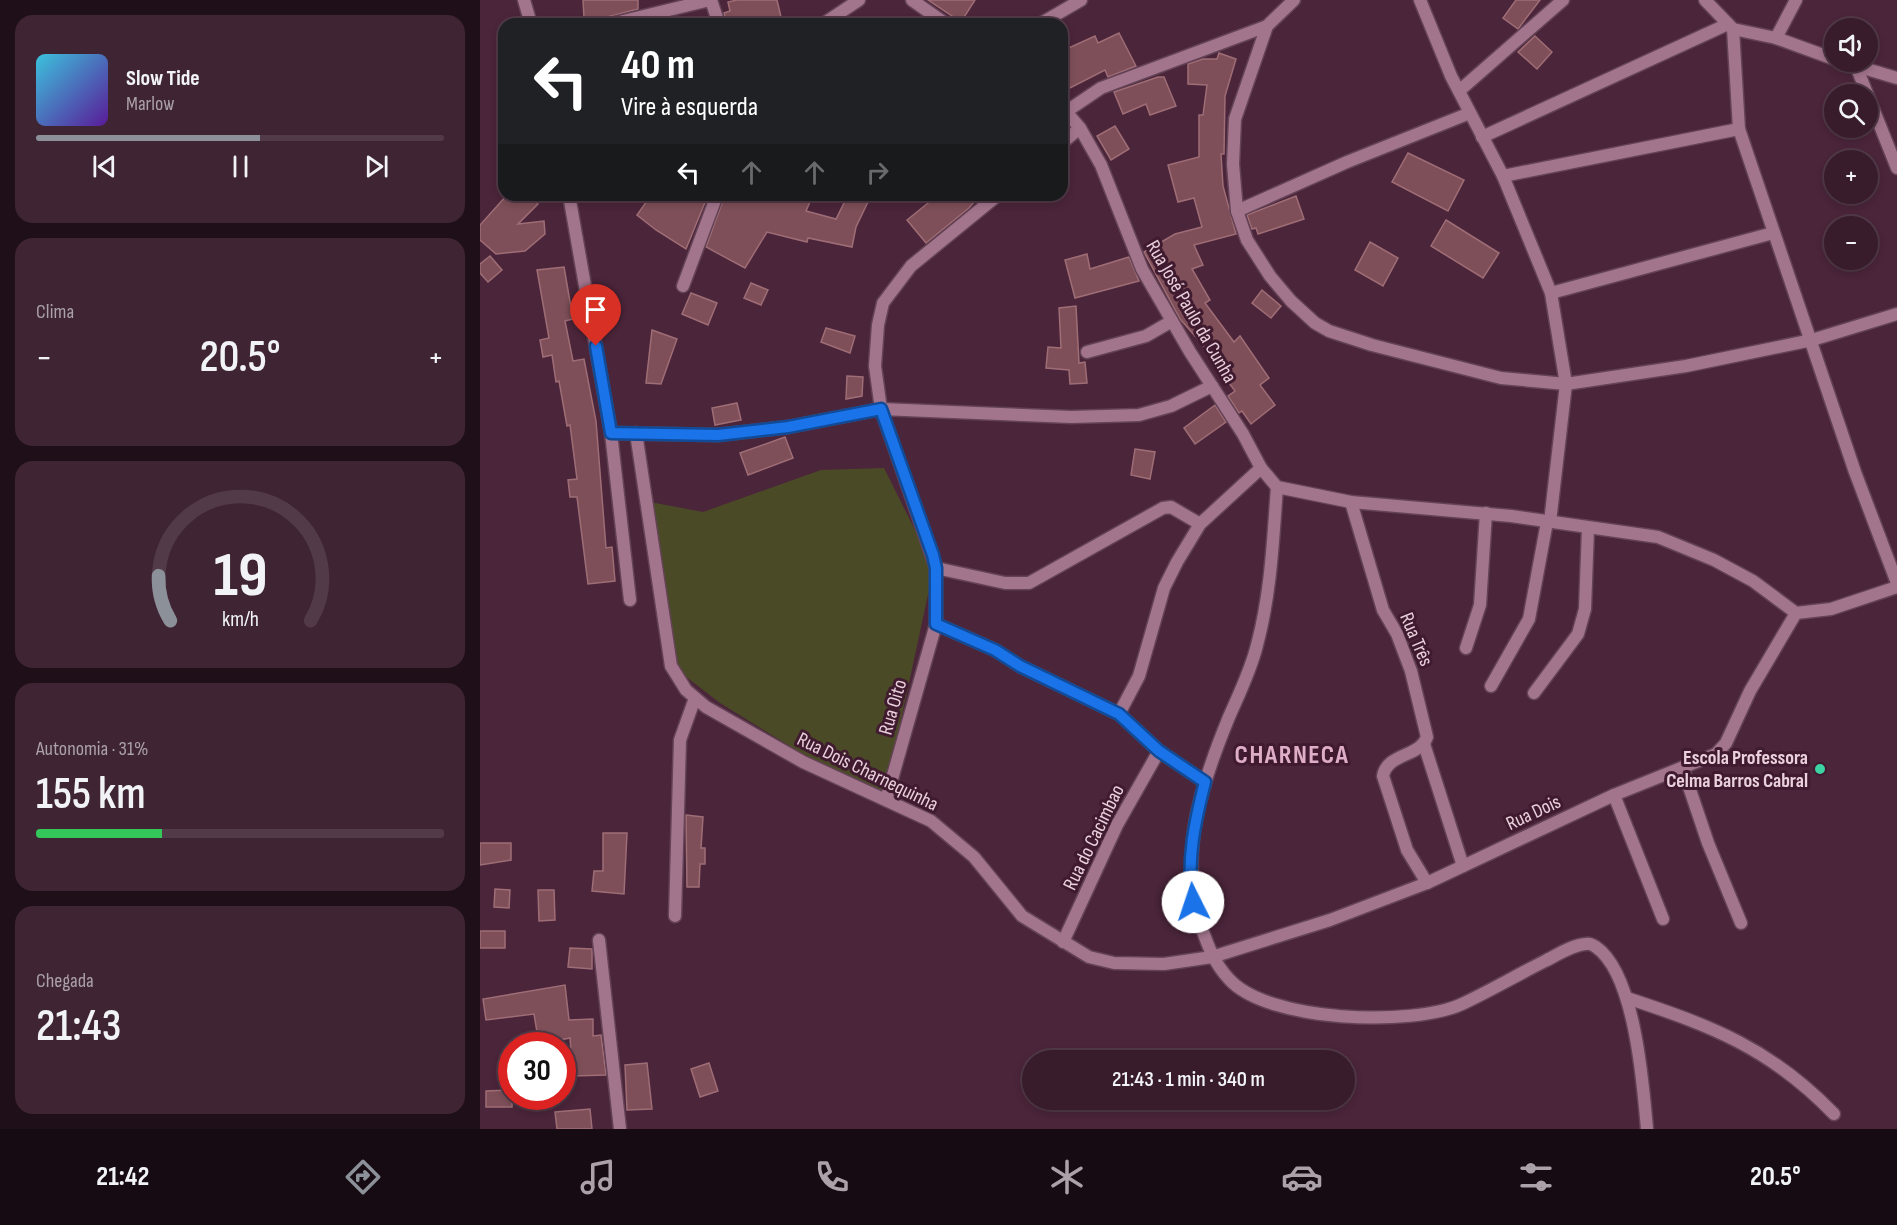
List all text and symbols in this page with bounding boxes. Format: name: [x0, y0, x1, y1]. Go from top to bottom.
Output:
map controls: [1824, 18, 1878, 270]
button: sound: [1824, 18, 1878, 72]
text: 40 m: [621, 40, 695, 91]
icon: left: [522, 42, 600, 120]
text: Slow Tide: [126, 65, 200, 92]
button: search: [1824, 84, 1878, 138]
text: Vire à esquerda: [621, 91, 758, 123]
text: Marlow: [126, 92, 174, 116]
icon: previous: [88, 150, 121, 183]
icon: pause: [224, 150, 257, 183]
icon: next: [360, 150, 393, 183]
button: +: [1824, 150, 1878, 204]
icon: left: [672, 156, 705, 189]
icon: ahead: [735, 156, 768, 189]
icon: ahead: [798, 156, 831, 189]
icon: right: [861, 156, 894, 189]
button: −: [1824, 216, 1878, 270]
street label: Rua José Paulo da Cunha: [1141, 236, 1242, 387]
pin: [570, 284, 621, 346]
icon: arrive: [579, 293, 612, 326]
text: Clima: [36, 300, 74, 324]
text: 20.5°: [199, 330, 281, 385]
text: −: [36, 338, 52, 378]
text: +: [428, 338, 444, 378]
text: 19: [213, 540, 267, 615]
text: km/h: [221, 608, 259, 633]
street label: Rua Três: [1394, 609, 1438, 670]
street label: Rua Oito: [874, 677, 912, 738]
street label: Rua Dois Charnequinha: [793, 727, 942, 816]
text: Autonomia · 31%: [36, 737, 148, 761]
district label: CHARNECA: [1235, 740, 1349, 771]
place label: Escola Professora Celma Barros Cabral: [1666, 746, 1808, 793]
marker: Escola Professora Celma Barros Cabral: [1813, 762, 1827, 776]
text: 155 km: [36, 767, 146, 822]
street label: Rua do Cacimbao: [1058, 781, 1130, 894]
street label: Rua Dois: [1502, 790, 1565, 836]
position arrow: [1161, 870, 1225, 934]
text: Chegada: [36, 969, 94, 993]
text: 21:43: [36, 999, 121, 1054]
speed limit sign: 30: [498, 1032, 576, 1110]
text: 21:43 · 1 min · 340 m: [1112, 1066, 1265, 1093]
icon: directions: [342, 1156, 384, 1198]
icon: music: [577, 1156, 619, 1198]
icon: phone: [811, 1156, 853, 1198]
icon: climate: [1046, 1156, 1088, 1198]
icon: car: [1281, 1156, 1323, 1198]
icon: filters: [1515, 1156, 1557, 1198]
text: 21:42: [96, 1161, 149, 1193]
text: 20.5°: [1750, 1161, 1801, 1193]

